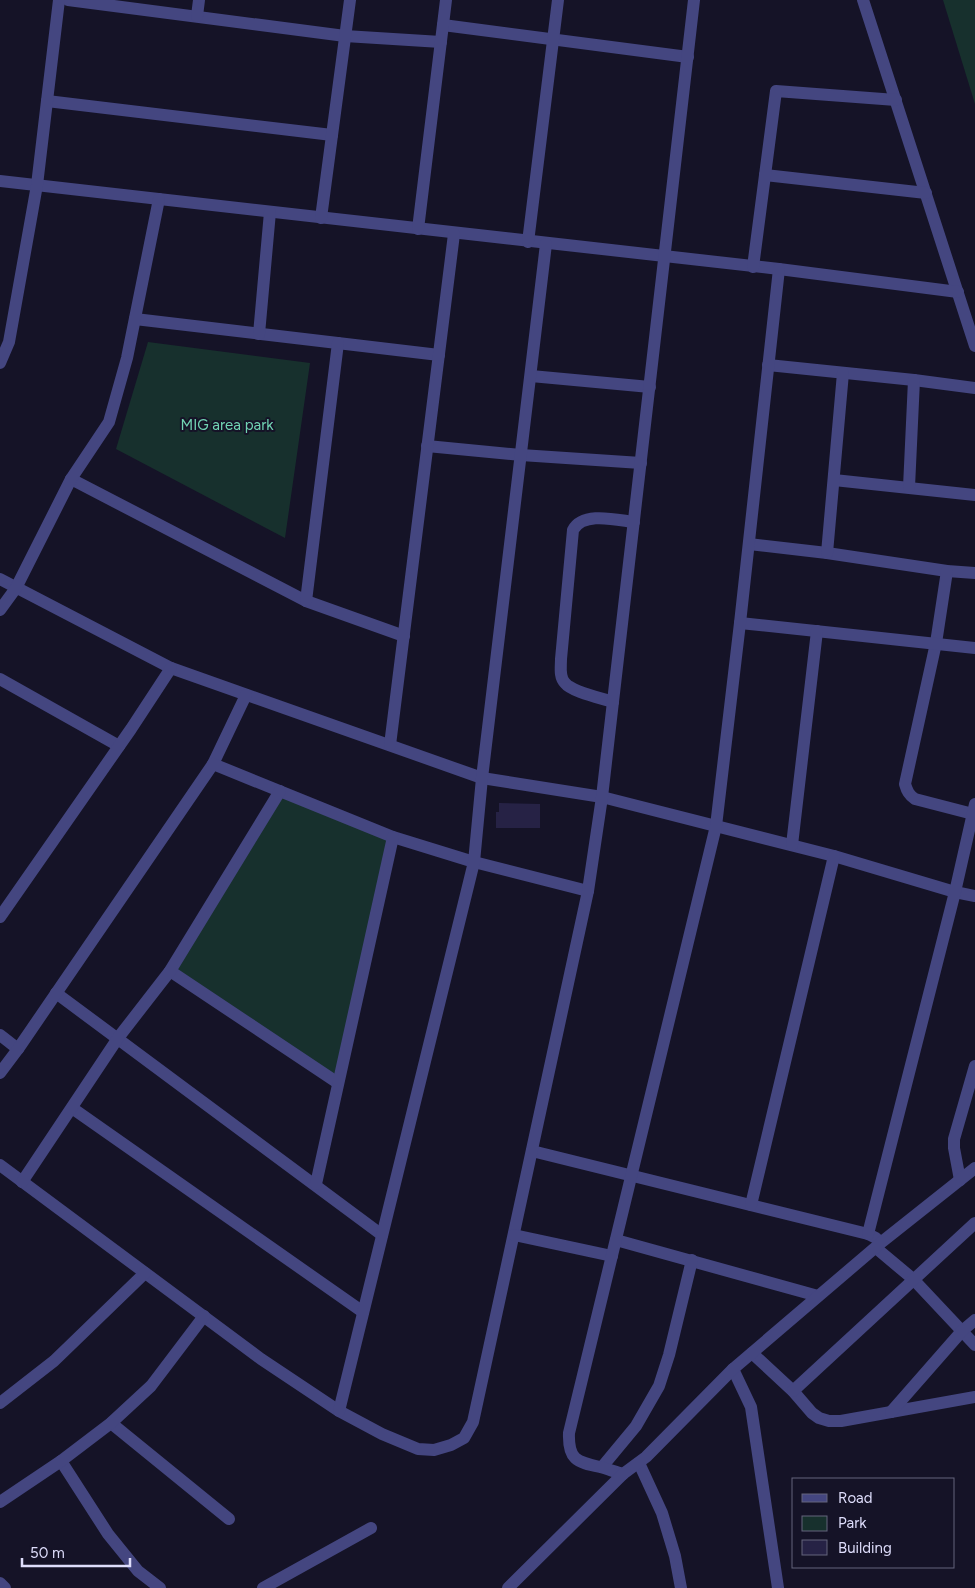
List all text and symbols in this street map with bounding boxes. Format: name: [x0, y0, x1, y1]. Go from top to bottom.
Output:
park label: MIG area park: [181, 416, 274, 434]
legend: [792, 1478, 955, 1568]
text: Road: [838, 1489, 873, 1507]
text: Park: [838, 1514, 867, 1532]
scale bar: [22, 1536, 130, 1568]
text: Building: [838, 1539, 892, 1557]
text: 50 m: [30, 1544, 65, 1562]

